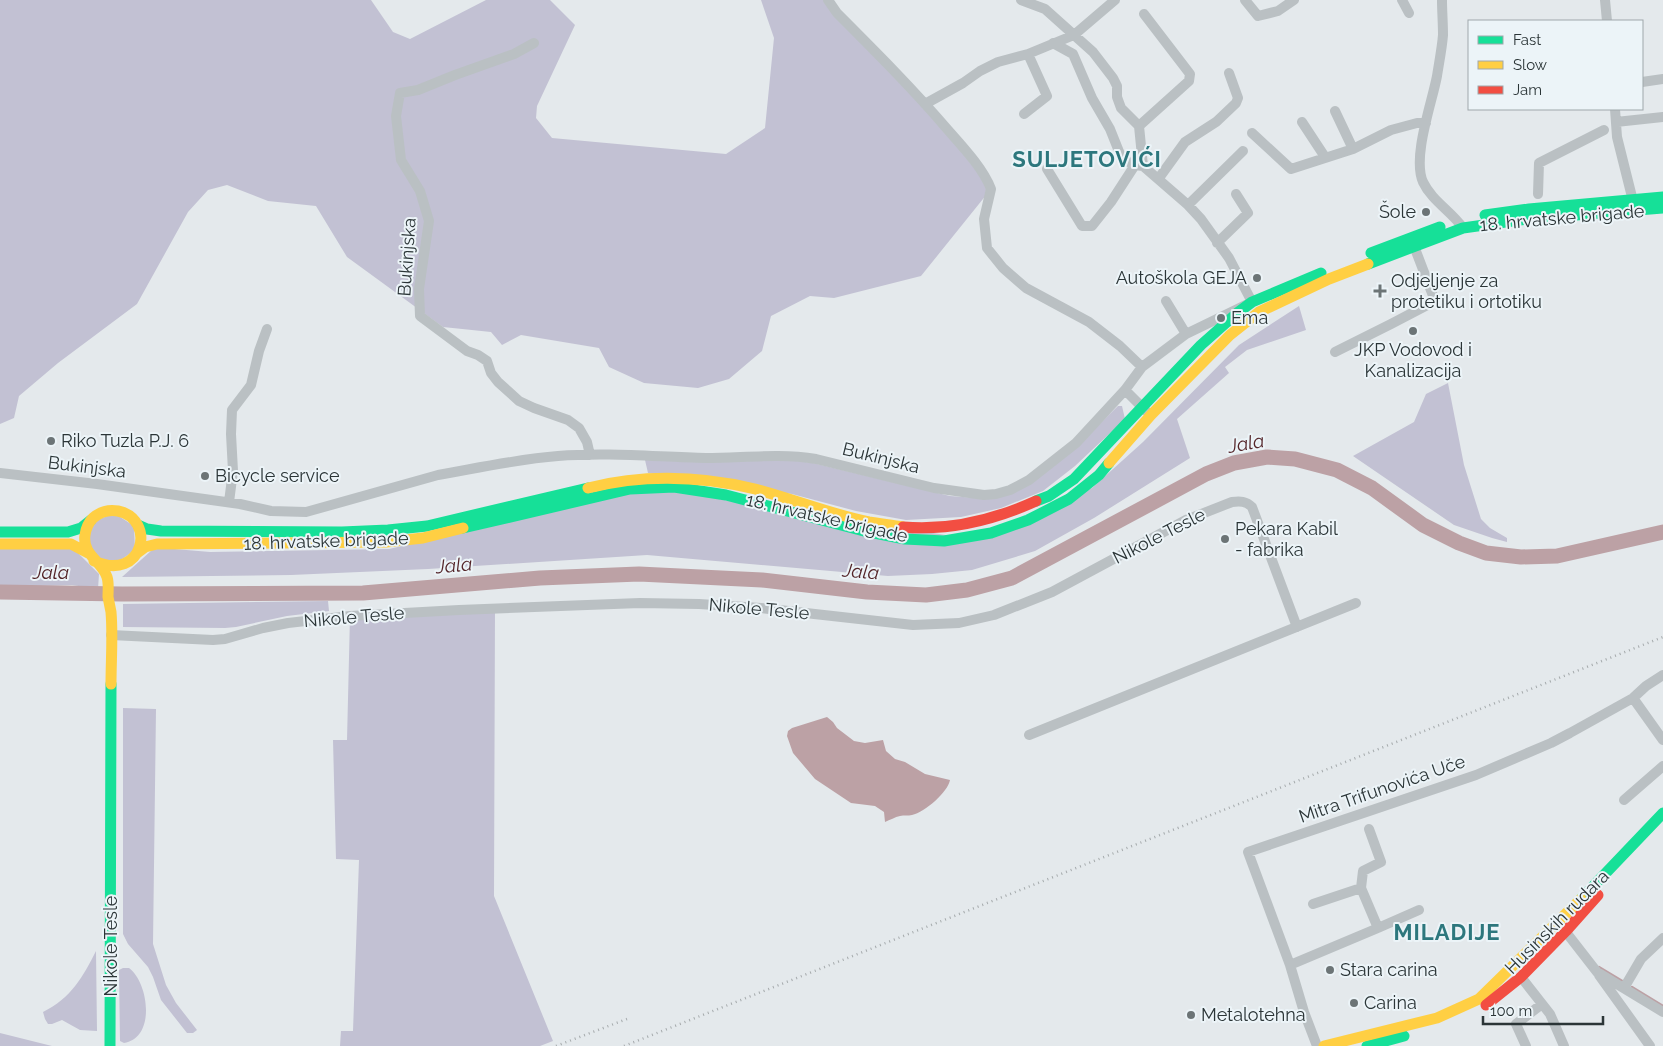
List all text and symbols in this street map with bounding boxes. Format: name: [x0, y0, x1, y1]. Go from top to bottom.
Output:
legend: [1468, 20, 1643, 110]
text: Fast: [1513, 31, 1541, 49]
text: Slow: [1513, 56, 1547, 74]
text: Jam: [1513, 81, 1542, 99]
district label: SULJETOVIĆI: [1012, 146, 1162, 172]
place label: Šole: [1379, 200, 1416, 222]
street label: 18. hrvatske brigade: [1479, 200, 1646, 235]
marker: Šole: [1420, 206, 1432, 218]
street label: Bukinjska: [393, 217, 420, 297]
place label: Autoškola GEJA: [1116, 267, 1247, 288]
place label: Odjeljenje za protetiku i ortotiku: [1391, 270, 1542, 312]
marker: Autoškola GEJA: [1251, 272, 1263, 284]
marker: Odjeljenje za protetiku i ortotiku: [1373, 284, 1387, 298]
place label: Ema: [1231, 307, 1268, 328]
marker: Ema: [1215, 312, 1227, 324]
marker: JKP Vodovod i Kanalizacija: [1407, 325, 1419, 337]
place label: JKP Vodovod i Kanalizacija: [1354, 339, 1472, 381]
water label: Jala: [1225, 429, 1266, 457]
place label: Riko Tuzla P.J. 6: [61, 430, 189, 451]
marker: Riko Tuzla P.J. 6: [45, 435, 57, 447]
street label: Bukinjska: [840, 438, 922, 477]
street label: Bukinjska: [47, 451, 127, 482]
place label: Bicycle service: [215, 465, 340, 486]
marker: Bicycle service: [199, 470, 211, 482]
street label: 18. hrvatske brigade: [744, 489, 910, 546]
street label: Nikole Tesle: [1109, 503, 1209, 568]
place label: Pekara Kabil - fabrika: [1235, 518, 1338, 560]
street label: 18. hrvatske brigade: [243, 527, 409, 554]
marker: Pekara Kabil - fabrika: [1219, 533, 1231, 545]
water label: Jala: [434, 552, 473, 578]
water label: Jala: [841, 558, 880, 584]
water label: Jala: [32, 561, 69, 583]
street label: Nikole Tesle: [708, 594, 811, 623]
street label: Nikole Tesle: [303, 602, 406, 631]
street label: Mitra Trifunovića Uče: [1296, 750, 1468, 827]
street label: Husinskih rudara: [1500, 865, 1613, 978]
street label: Nikole Tesle: [100, 895, 121, 996]
district label: MILADIJE: [1393, 919, 1501, 945]
place label: Stara carina: [1340, 959, 1438, 980]
marker: Stara carina: [1324, 964, 1336, 976]
place label: Carina: [1364, 992, 1417, 1013]
scale bar: [1483, 994, 1603, 1026]
marker: Carina: [1348, 997, 1360, 1009]
text: 100 m: [1490, 1002, 1532, 1020]
place label: Metalotehna: [1201, 1004, 1306, 1025]
marker: Metalotehna: [1185, 1009, 1197, 1021]

